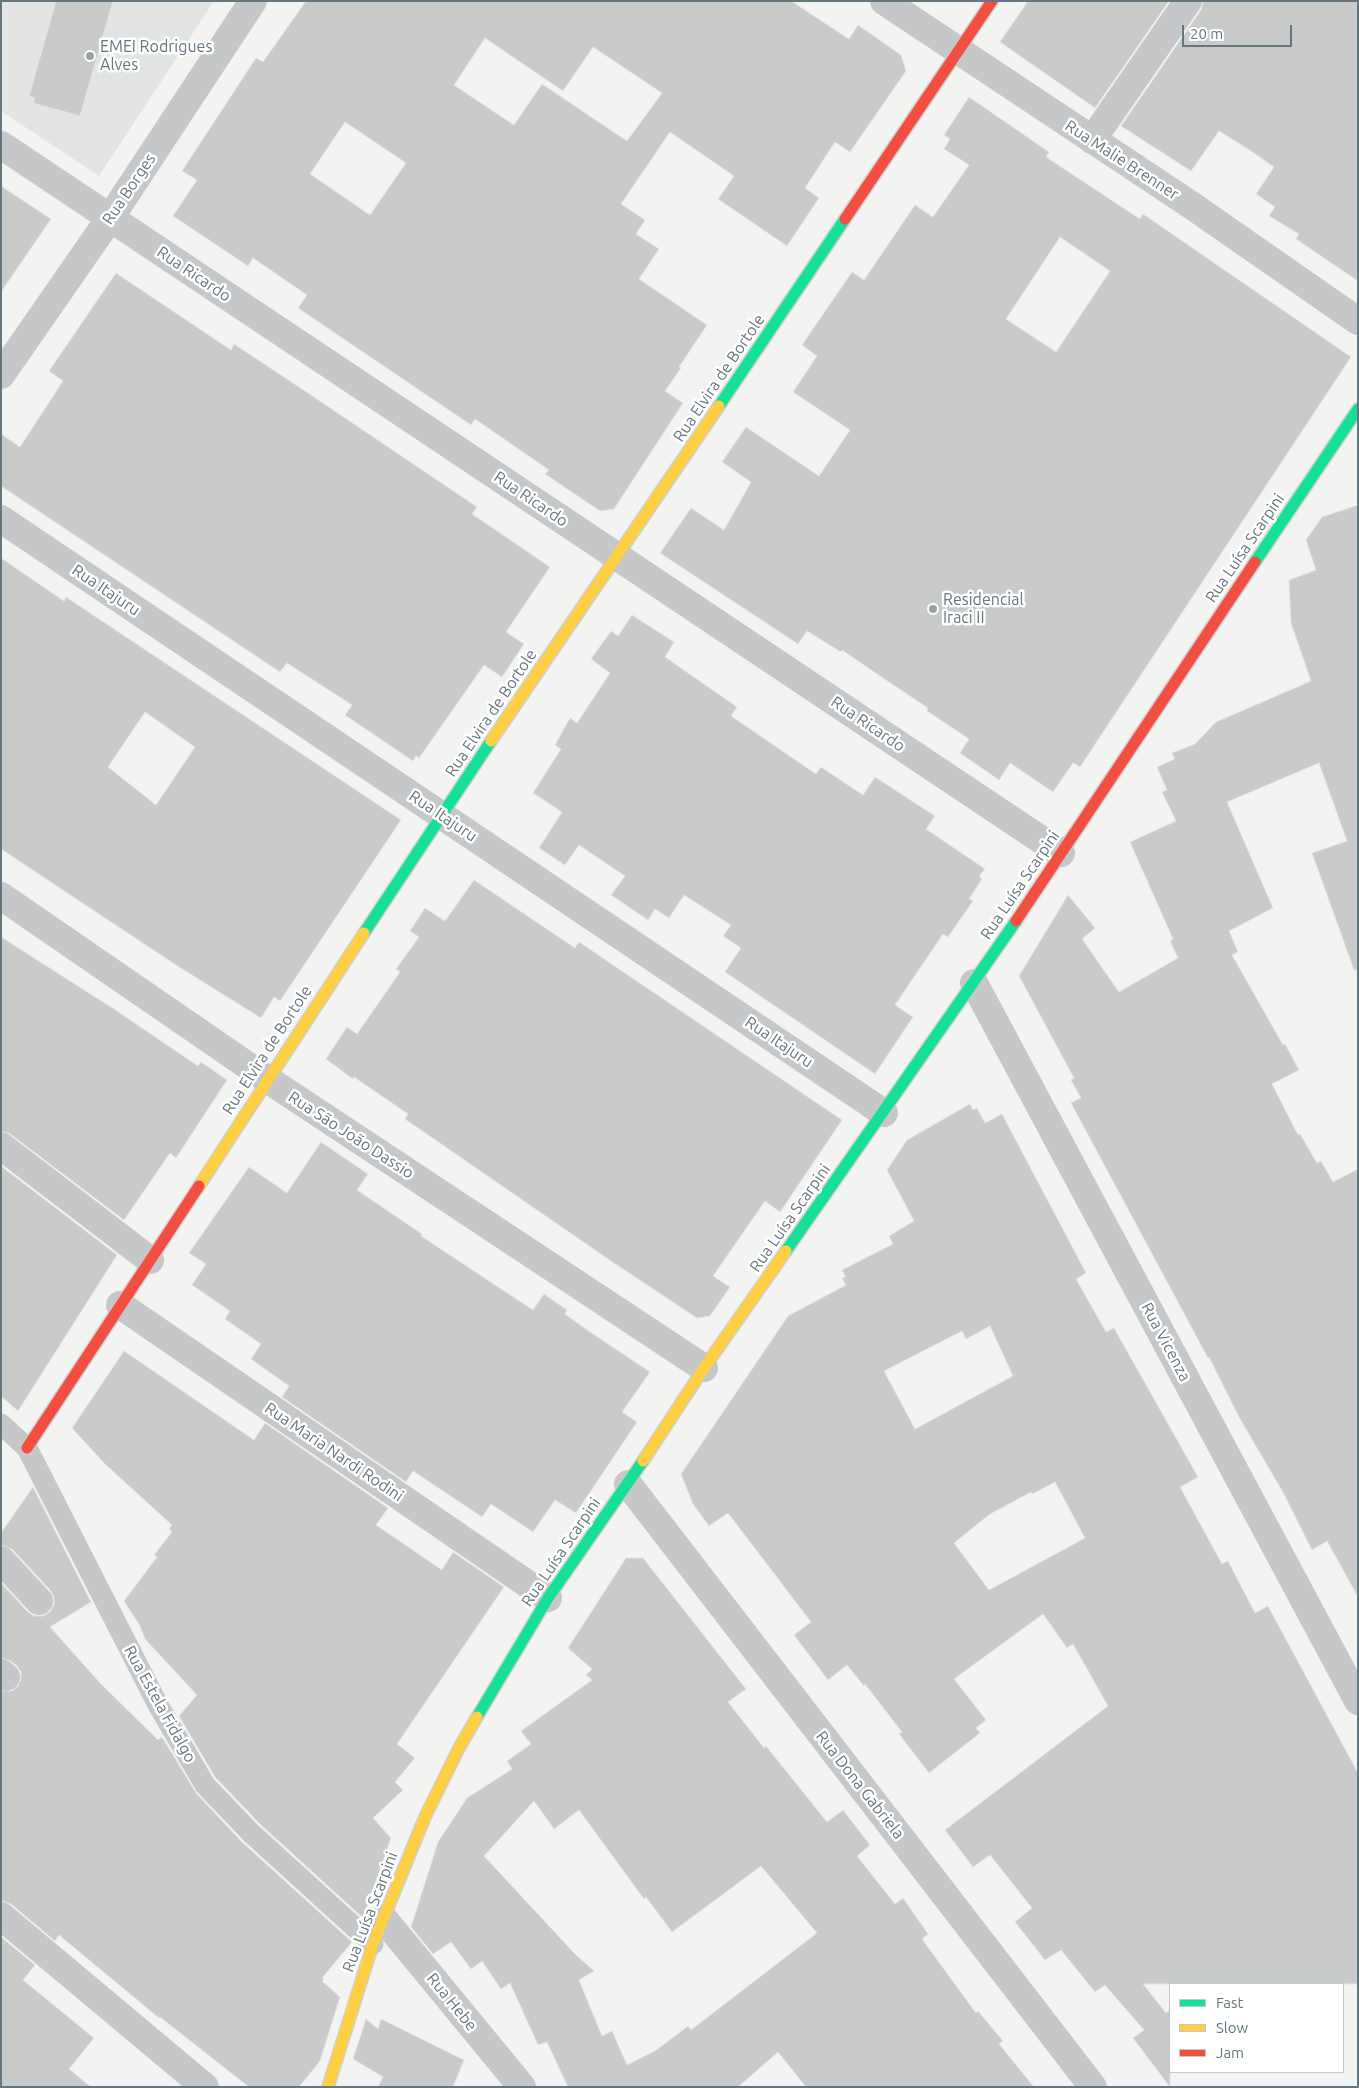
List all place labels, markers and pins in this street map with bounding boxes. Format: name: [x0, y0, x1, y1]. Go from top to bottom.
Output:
place label: EMEI Rodrigues Alves: [100, 37, 212, 75]
marker: EMEI Rodrigues Alves: [84, 50, 96, 62]
place label: Residencial Iraci II: [943, 590, 1024, 628]
marker: Residencial Iraci II: [927, 603, 939, 615]

